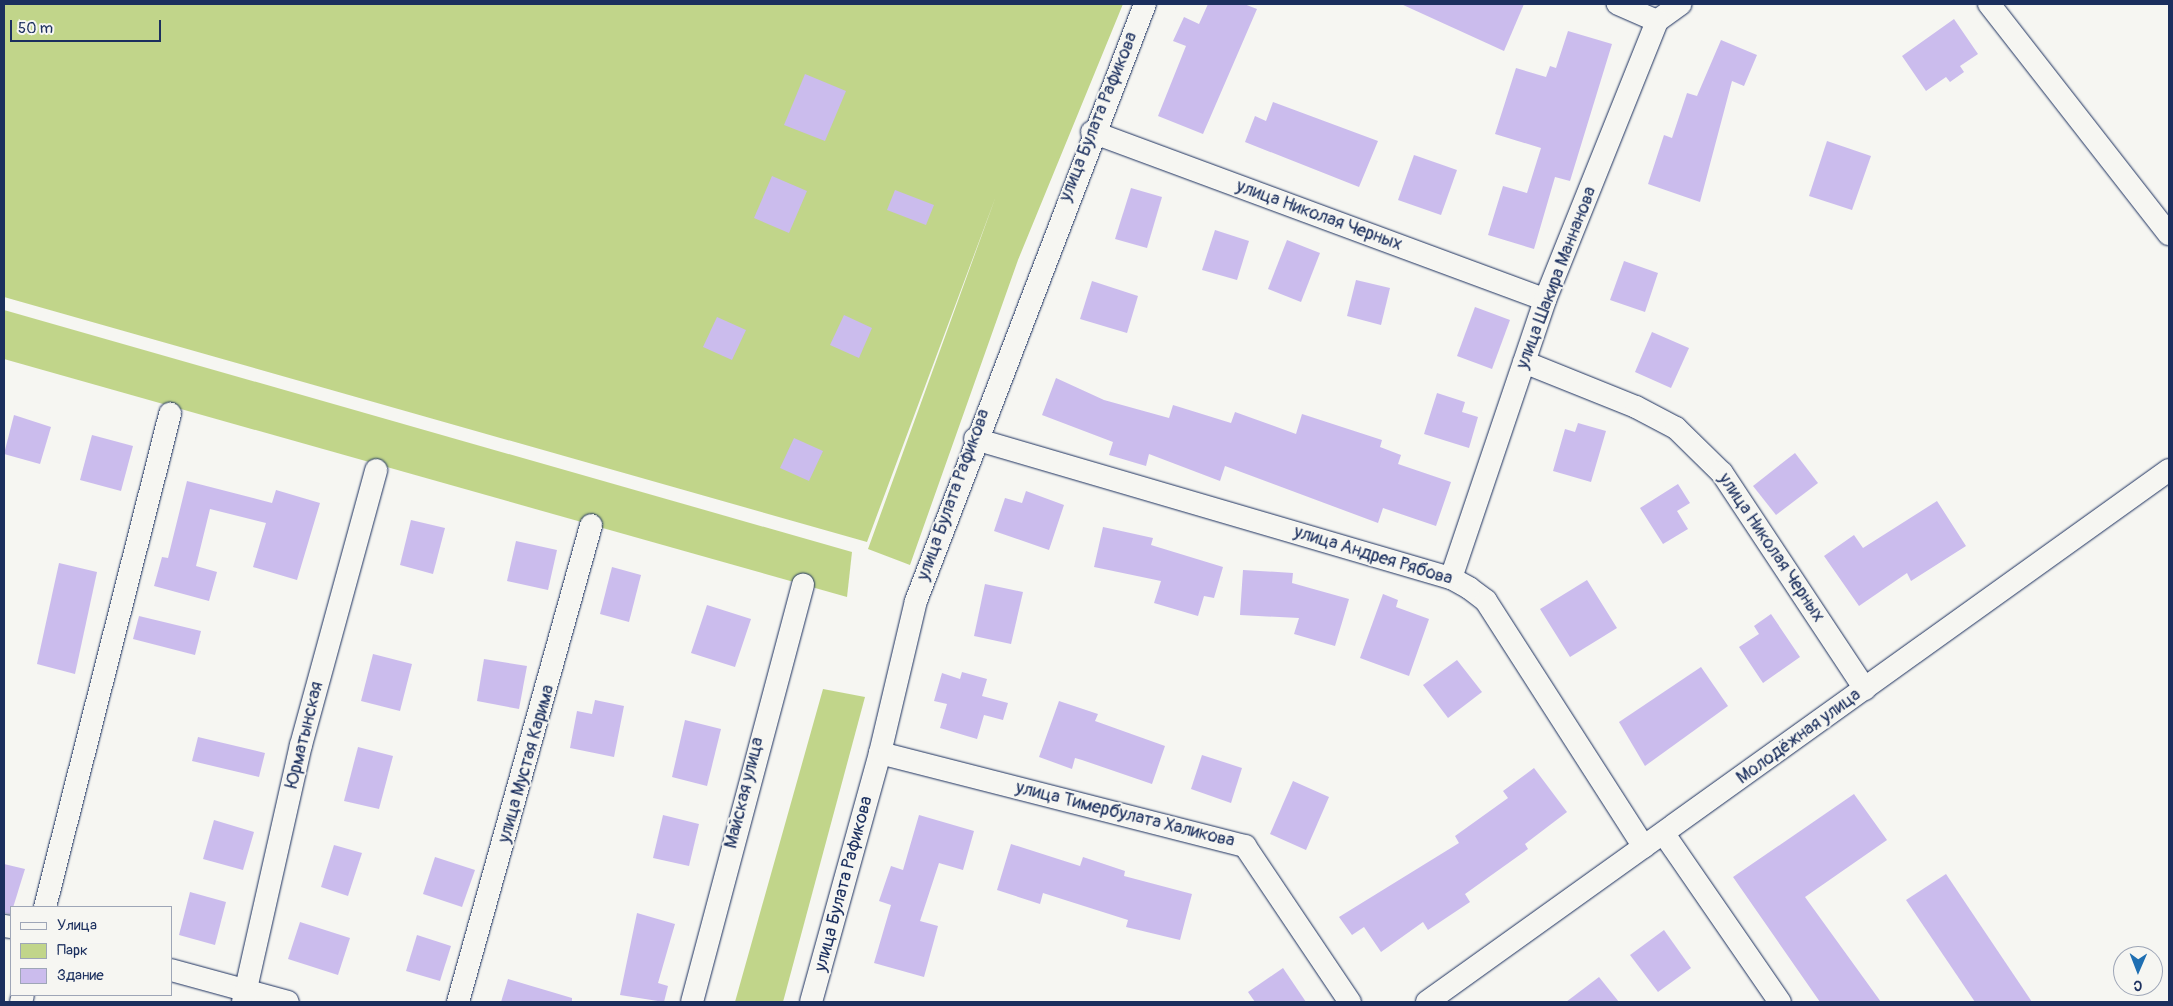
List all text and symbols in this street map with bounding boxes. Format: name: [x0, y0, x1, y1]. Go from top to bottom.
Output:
scale bar: [12, 10, 164, 42]
text: 50 m: [18, 19, 53, 38]
street label: улица Булата Рафикова: [1055, 29, 1143, 205]
street label: улица Николая Черных: [1233, 176, 1405, 256]
street label: улица Шакира Маннанова: [1512, 184, 1602, 372]
street label: улица Булата Рафикова: [913, 406, 995, 584]
street label: улица Николая Черных: [1713, 469, 1829, 627]
street label: улица Андрея Рябова: [1291, 522, 1455, 590]
street label: Юрматынская: [281, 679, 329, 791]
street label: улица Мустая Карима: [494, 683, 560, 845]
street label: Молодёжная улица: [1733, 685, 1865, 789]
street label: Майская улица: [721, 735, 769, 851]
street label: улица Тимербулата Халикова: [1013, 777, 1237, 853]
street label: улица Булата Рафикова: [810, 794, 878, 974]
legend: [10, 906, 172, 996]
text: Улица: [57, 916, 97, 935]
text: Парк: [57, 941, 88, 960]
north arrow: [2113, 946, 2163, 996]
text: Здание: [57, 966, 104, 985]
text: С: [2133, 977, 2142, 994]

